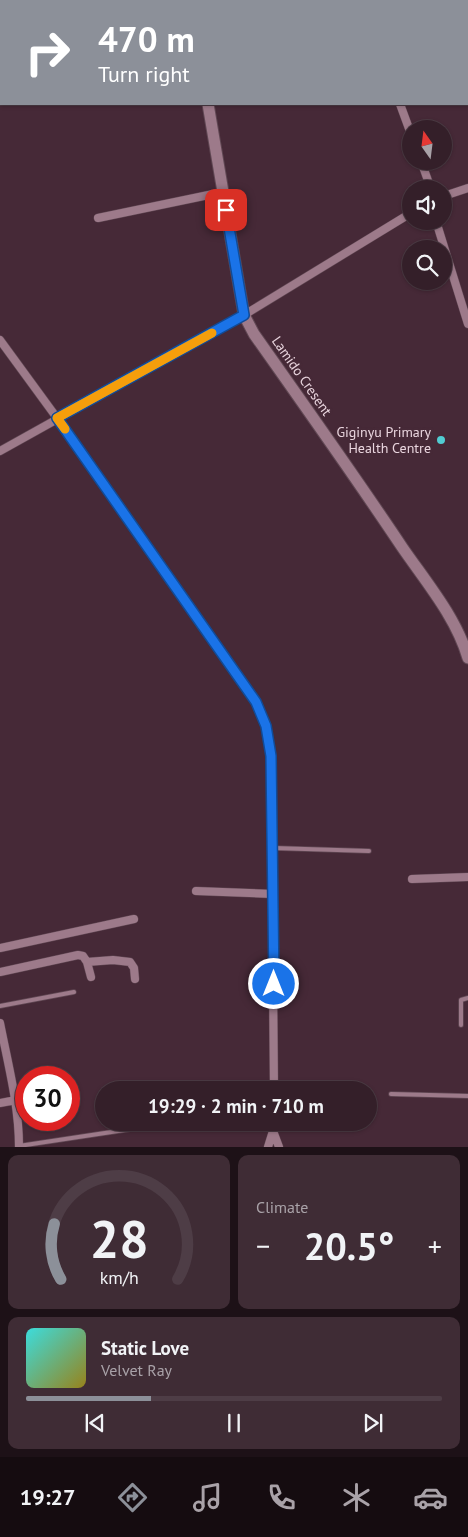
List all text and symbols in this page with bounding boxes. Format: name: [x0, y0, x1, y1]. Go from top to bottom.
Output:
text: 470 m: [98, 16, 195, 62]
icon: right: [15, 20, 80, 85]
text: Turn right: [98, 60, 190, 88]
north arrow: [402, 120, 452, 170]
map controls: [402, 120, 452, 290]
button: sound: [402, 180, 452, 230]
pin: [205, 189, 247, 231]
icon: arrive: [212, 196, 240, 224]
button: search: [402, 240, 452, 290]
street label: Lamido Cresent: [268, 333, 336, 419]
place label: Giginyu Primary Health Centre: [337, 423, 431, 457]
marker: Giginyu Primary Health Centre: [435, 434, 447, 446]
position arrow: [247, 957, 299, 1009]
speed limit sign: 30: [15, 1066, 80, 1131]
text: 19:29 · 2 min · 710 m: [148, 1094, 324, 1118]
text: Climate: [256, 1197, 308, 1217]
text: 28: [90, 1205, 148, 1272]
text: 20.5°: [304, 1221, 394, 1270]
text: −: [256, 1227, 270, 1264]
text: +: [428, 1227, 442, 1264]
text: km/h: [99, 1266, 139, 1289]
text: Static Love: [101, 1336, 189, 1360]
text: Velvet Ray: [101, 1360, 172, 1380]
icon: previous: [81, 1409, 109, 1437]
icon: pause: [220, 1409, 248, 1437]
icon: next: [359, 1409, 387, 1437]
icon: directions: [115, 1480, 150, 1515]
icon: music: [190, 1480, 225, 1515]
icon: phone: [264, 1480, 299, 1515]
icon: climate: [339, 1480, 374, 1515]
icon: car: [413, 1480, 448, 1515]
text: 19:27: [20, 1483, 76, 1511]

